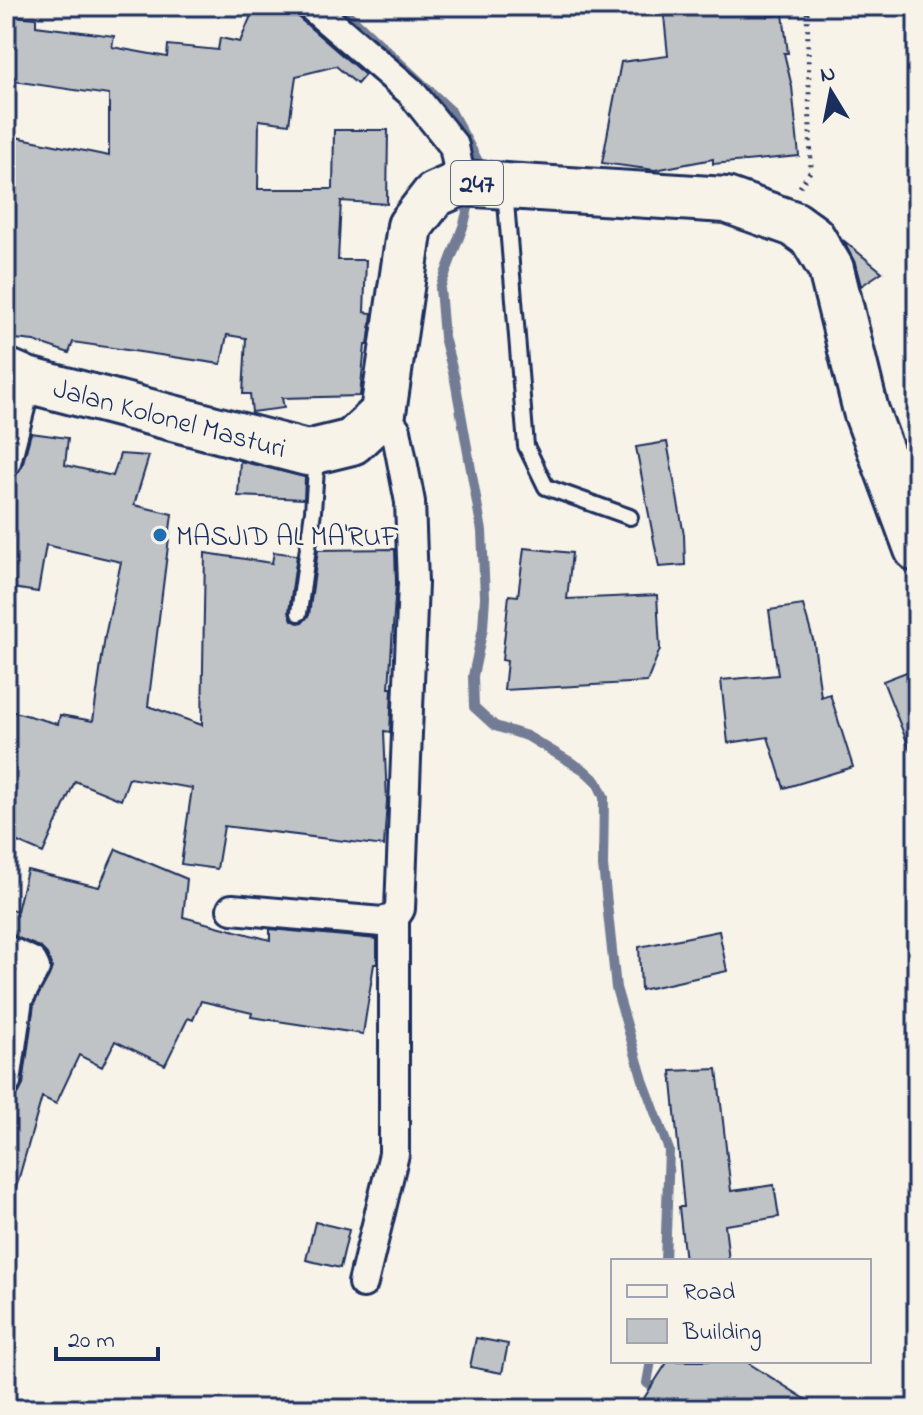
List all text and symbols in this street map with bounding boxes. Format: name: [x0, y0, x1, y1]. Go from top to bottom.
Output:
north arrow: [791, 52, 871, 132]
text: N: [818, 58, 838, 92]
road number: 247: [451, 161, 503, 205]
street label: Jalan Kolonel Masturi: [48, 370, 290, 471]
place label: MASJID AL MA'RUF: [176, 518, 399, 559]
marker: MASJID AL MA'RUF: [151, 526, 169, 544]
legend: [611, 1259, 871, 1363]
text: Road: [683, 1276, 736, 1311]
scale bar: [56, 1311, 158, 1361]
text: Building: [682, 1316, 762, 1351]
text: 20 m: [68, 1324, 115, 1359]

